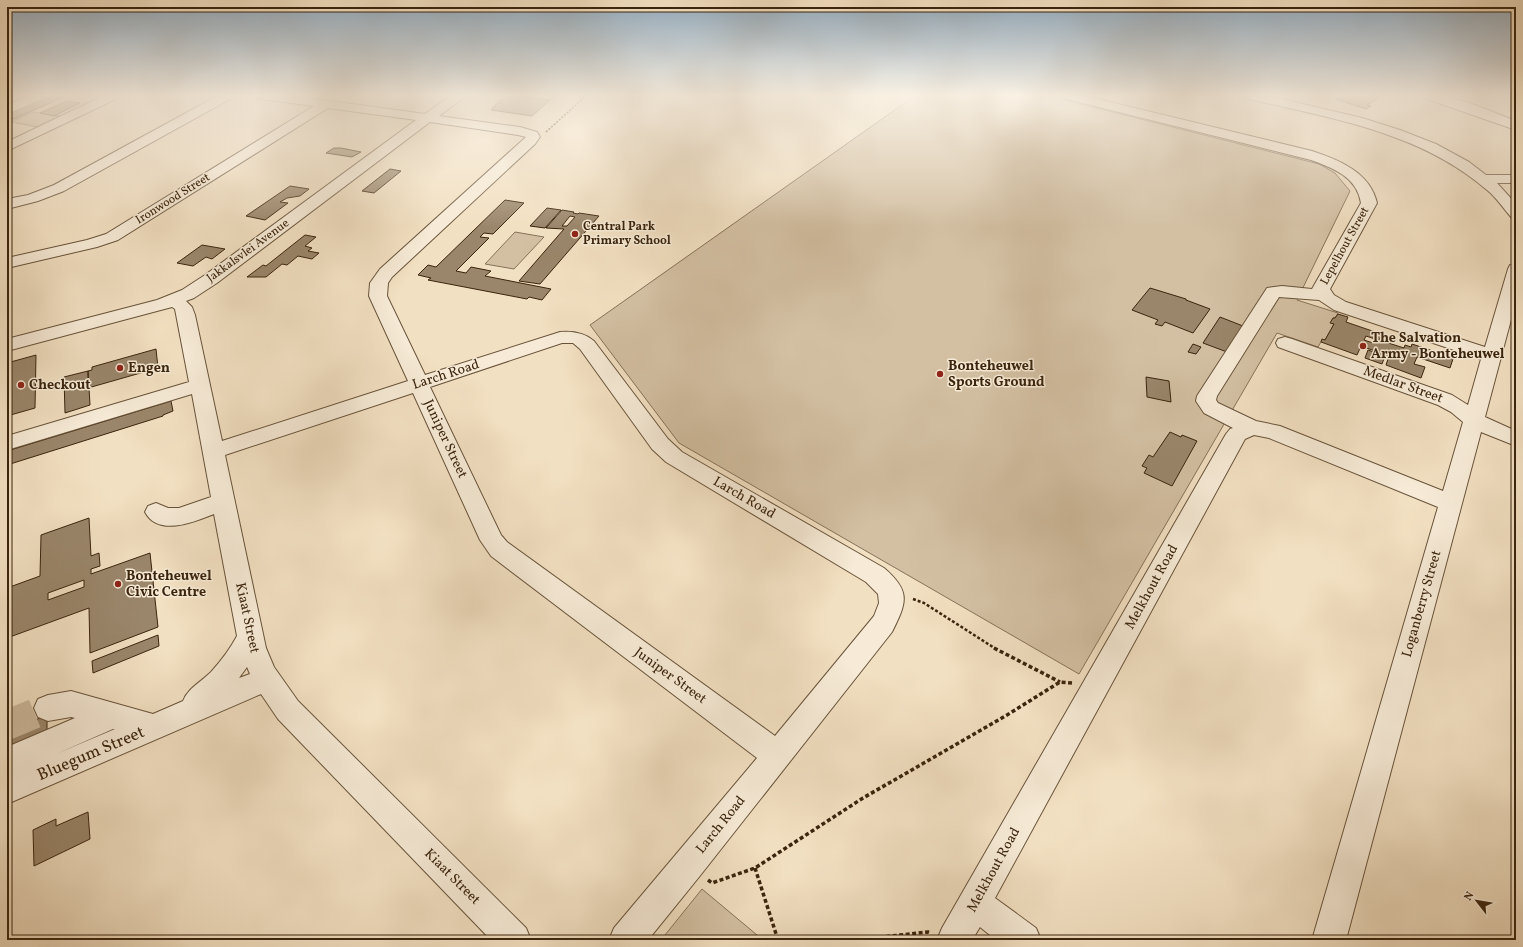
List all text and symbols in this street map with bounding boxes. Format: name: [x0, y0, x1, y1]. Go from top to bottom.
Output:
street label: Ironwood Street: [133, 170, 213, 228]
street label: Lepelhout Street: [1317, 204, 1373, 288]
street label: Jakkalsvlei Avenue: [204, 215, 293, 286]
place label: Central Park Primary School: [583, 219, 671, 249]
marker: Central Park Primary School: [570, 229, 580, 239]
place label: The Salvation Army - Bonteheuwel: [1371, 329, 1505, 364]
marker: The Salvation Army - Bonteheuwel: [1358, 341, 1368, 351]
street label: Larch Road: [410, 355, 482, 395]
place label: Bonteheuwel Sports Ground: [948, 357, 1045, 392]
place label: Engen: [128, 359, 170, 378]
street label: Medlar Street: [1360, 362, 1446, 408]
marker: Engen: [115, 363, 125, 373]
marker: Bonteheuwel Sports Ground: [935, 369, 945, 379]
place label: Checkout: [29, 376, 91, 395]
marker: Checkout: [16, 380, 26, 390]
street label: Juniper Street: [418, 396, 472, 482]
street label: Larch Road: [709, 472, 779, 524]
street label: Melkhout Road: [1121, 541, 1183, 633]
street label: Loganberry Street: [1398, 548, 1446, 660]
place label: Bonteheuwel Civic Centre: [126, 567, 212, 602]
marker: Bonteheuwel Civic Centre: [113, 579, 123, 589]
street label: Kiaat Street: [230, 581, 264, 655]
street label: Juniper Street: [630, 643, 710, 709]
street label: Bluegum Street: [34, 721, 148, 787]
street label: Larch Road: [692, 792, 750, 858]
street label: Melkhout Road: [963, 824, 1025, 916]
street label: Kiaat Street: [420, 845, 484, 909]
north arrow: [1457, 881, 1497, 921]
text: N: [1461, 889, 1478, 904]

